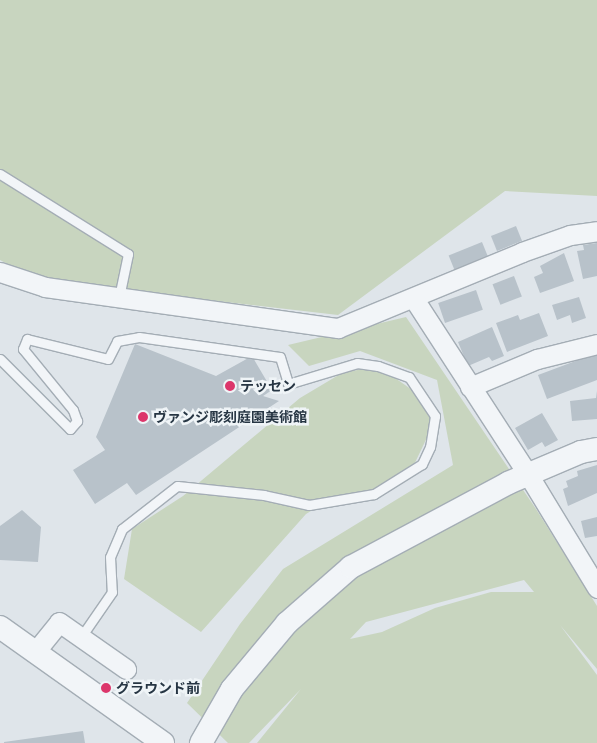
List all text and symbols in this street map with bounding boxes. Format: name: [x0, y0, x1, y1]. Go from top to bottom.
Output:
place label: テッセン: [240, 378, 296, 394]
marker: テッセン: [224, 380, 236, 392]
place label: ヴァンジ彫刻庭園美術館: [153, 409, 307, 425]
marker: ヴァンジ彫刻庭園美術館: [137, 411, 149, 423]
place label: グラウンド前: [116, 680, 200, 696]
marker: グラウンド前: [100, 682, 112, 694]

